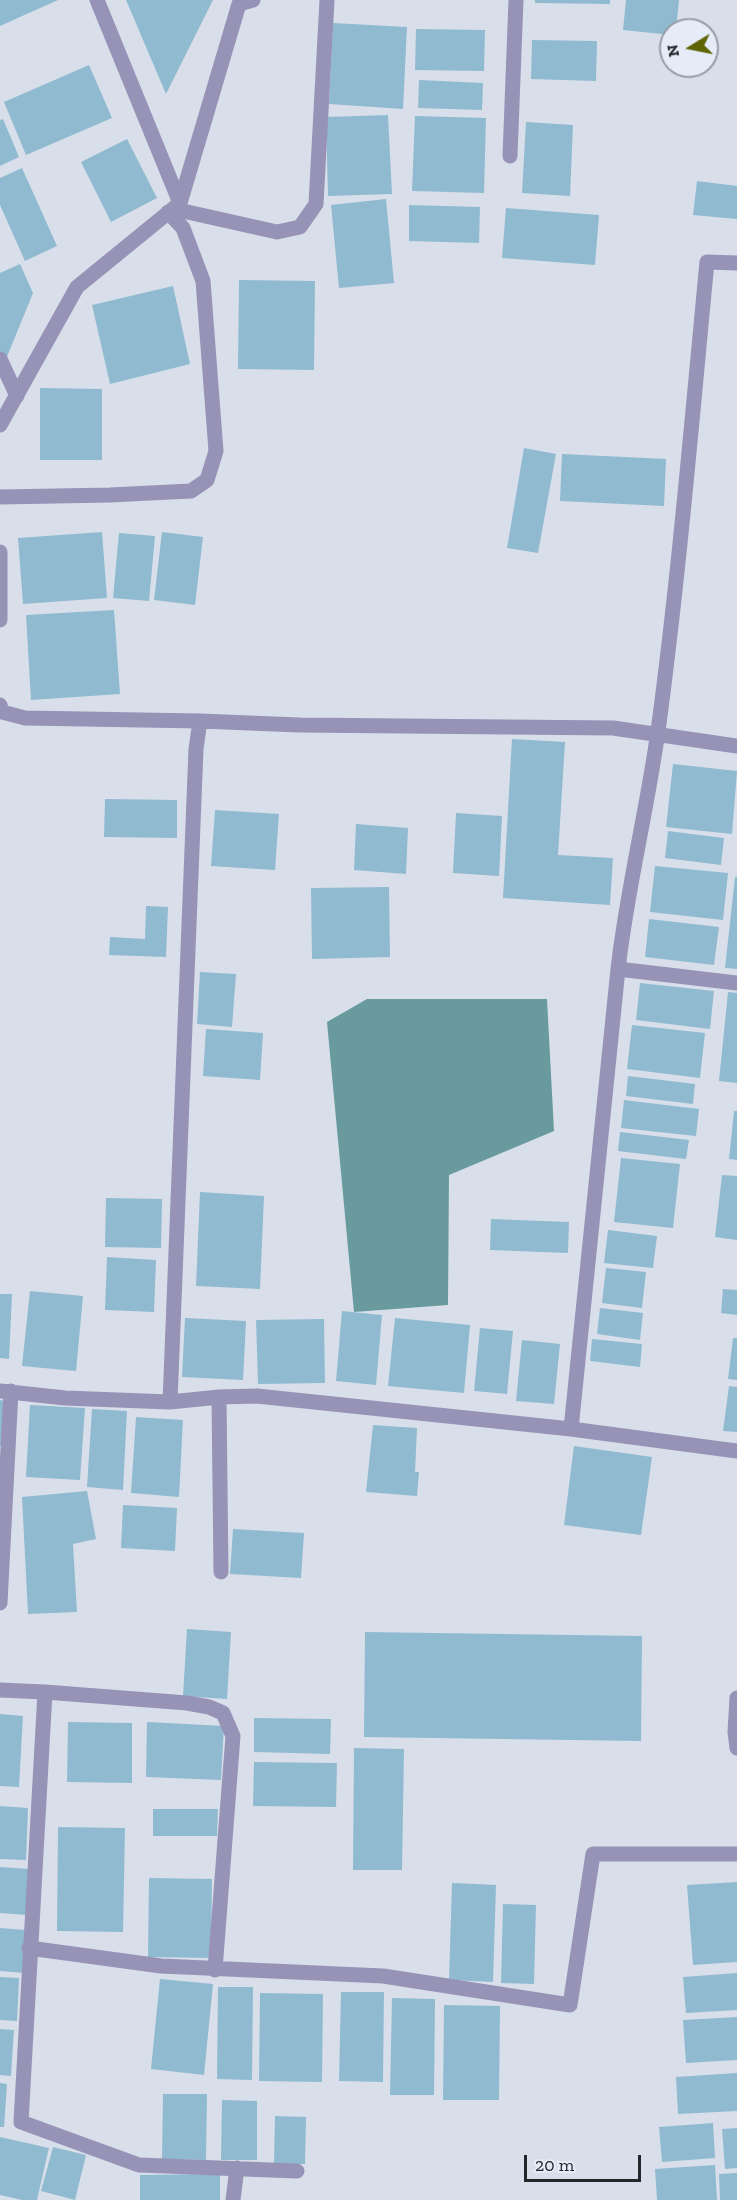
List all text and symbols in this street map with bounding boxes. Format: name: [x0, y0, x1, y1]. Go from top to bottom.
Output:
north arrow: [659, 18, 719, 78]
text: N: [662, 43, 683, 59]
scale bar: [527, 2143, 644, 2181]
text: 20 m: [535, 2154, 574, 2176]

